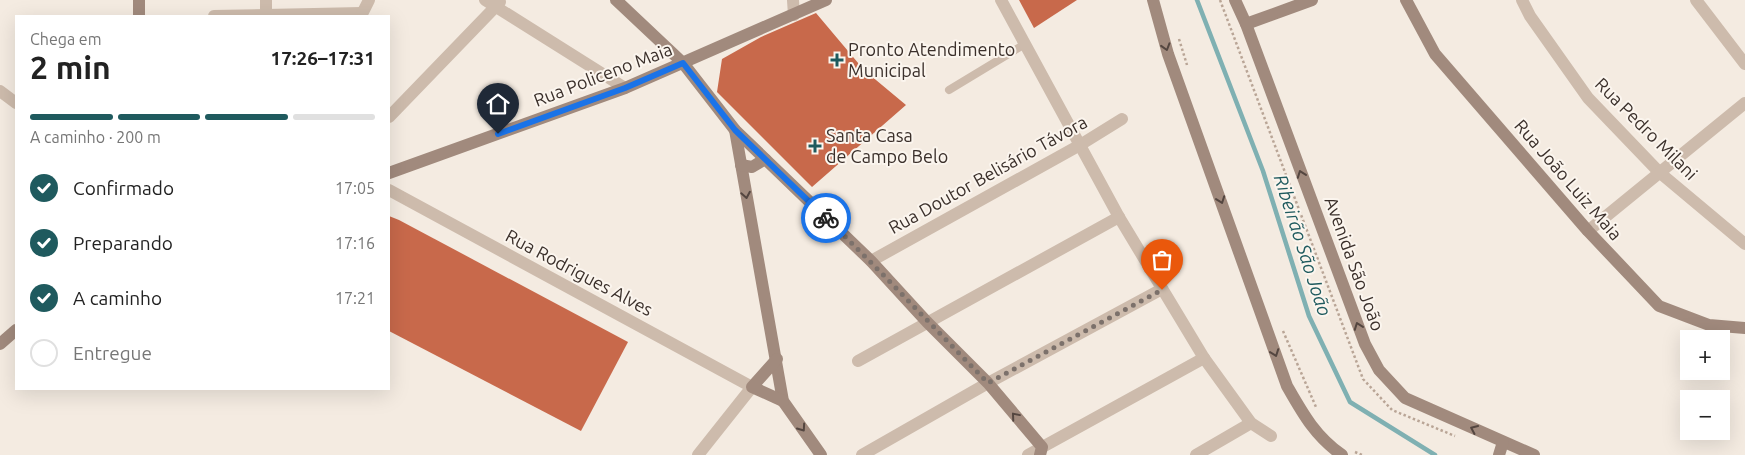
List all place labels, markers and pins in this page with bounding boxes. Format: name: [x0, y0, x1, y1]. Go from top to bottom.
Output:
place label: Pronto Atendimento Municipal: [848, 39, 1015, 80]
marker: Pronto Atendimento Municipal: [830, 53, 844, 67]
pin: [477, 83, 519, 134]
place label: Santa Casa de Campo Belo: [826, 125, 948, 166]
marker: Santa Casa de Campo Belo: [808, 139, 822, 153]
pin: [1141, 239, 1183, 290]

